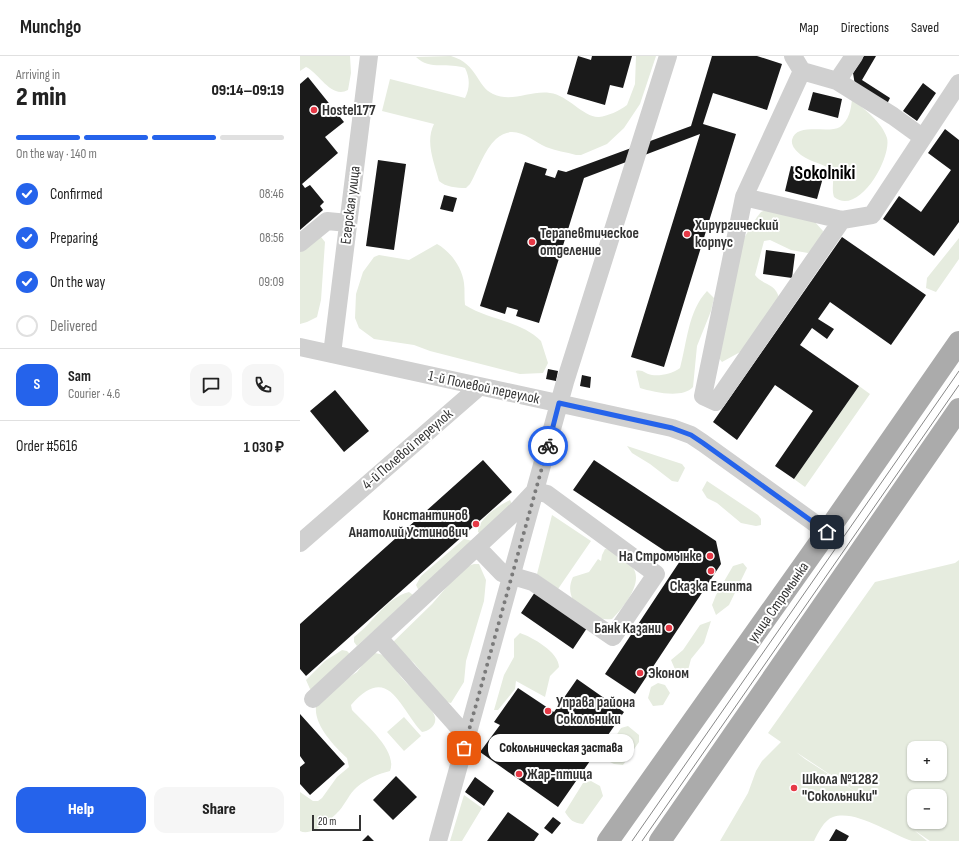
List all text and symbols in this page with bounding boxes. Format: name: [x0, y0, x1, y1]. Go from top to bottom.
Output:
text: Munchgo: [20, 16, 81, 39]
text: Map: [799, 19, 819, 36]
text: Directions: [841, 19, 889, 36]
text: Saved: [911, 19, 939, 36]
text: Arriving in: [16, 67, 60, 83]
text: 09:14–09:19: [212, 81, 284, 100]
text: 2 min: [16, 82, 66, 113]
place label: Hostel177: [322, 101, 376, 120]
marker: Hostel177: [309, 105, 319, 115]
text: On the way · 140 m: [16, 146, 97, 162]
district label: Sokolniki: [795, 162, 856, 185]
street label: Егерская улица: [336, 165, 365, 245]
icon: check: [16, 183, 38, 205]
text: Confirmed: [50, 185, 103, 204]
text: 08:46: [259, 186, 284, 202]
place label: Хирургический корпус: [694, 216, 778, 252]
place label: Терапевтическое отделение: [540, 224, 639, 260]
icon: check: [16, 227, 38, 249]
text: Preparing: [50, 229, 98, 248]
marker: Хирургический корпус: [682, 229, 692, 239]
text: 08:56: [259, 230, 284, 246]
marker: Терапевтическое отделение: [527, 237, 537, 247]
icon: check: [16, 271, 38, 293]
text: On the way: [50, 273, 105, 292]
text: 09:09: [258, 274, 284, 290]
text: Delivered: [50, 317, 97, 336]
button: chat: [190, 364, 232, 406]
button: phone: [242, 364, 284, 406]
street label: 1-й Полевой переулок: [427, 366, 542, 409]
text: Sam: [68, 367, 91, 386]
text: S: [34, 375, 40, 394]
text: Courier · 4.6: [68, 386, 120, 402]
street label: 4-й Полевой переулок: [358, 405, 457, 494]
courier: [528, 426, 568, 466]
icon: bike: [537, 435, 559, 457]
text: Order #5616: [16, 437, 78, 456]
text: 1 030 ₽: [244, 438, 284, 457]
place label: Константинов Анатолий Устинович: [348, 506, 468, 542]
pin: [810, 515, 844, 549]
marker: Константинов Анатолий Устинович: [471, 519, 481, 529]
icon: home: [816, 521, 838, 543]
place label: На Стромынке: [619, 547, 702, 566]
marker: На Стромынке: [705, 551, 715, 561]
street label: улица Стромынка: [744, 558, 813, 646]
marker: Сказка Египта: [706, 566, 716, 576]
place label: Сказка Египта: [670, 577, 752, 596]
place label: Банк Казани: [594, 619, 661, 638]
marker: Банк Казани: [664, 623, 674, 633]
place label: Эконом: [648, 664, 689, 683]
marker: Эконом: [635, 668, 645, 678]
place label: Управа района Сокольники: [556, 693, 635, 729]
marker: Управа района Сокольники: [543, 706, 553, 716]
pin: [447, 731, 481, 765]
callout: Сокольническая застава: [488, 734, 634, 762]
icon: bag: [453, 737, 475, 759]
text: Сокольническая застава: [499, 740, 623, 756]
map controls: [907, 741, 947, 829]
button: +: [907, 741, 947, 781]
place label: Жар-птица: [527, 765, 592, 784]
marker: Жар-птица: [514, 769, 524, 779]
place label: Школа №1282 "Сокольники": [802, 770, 878, 806]
marker: Школа №1282 "Сокольники": [789, 783, 799, 793]
button: Help: [16, 787, 146, 833]
button: Share: [154, 787, 284, 833]
button: −: [907, 789, 947, 829]
scale bar: [312, 813, 361, 832]
text: 20 m: [318, 815, 336, 828]

